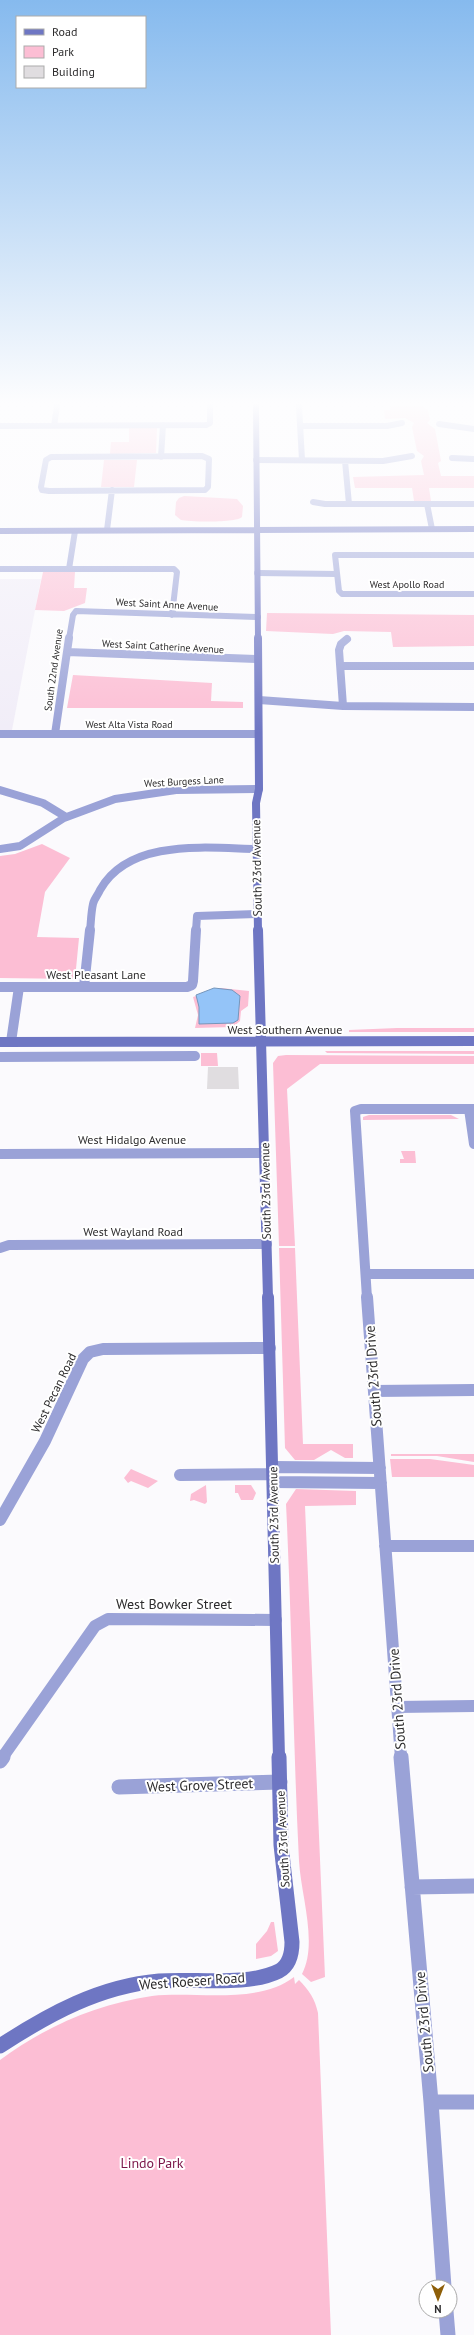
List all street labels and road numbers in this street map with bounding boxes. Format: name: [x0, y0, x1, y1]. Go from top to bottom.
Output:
street label: West Apollo Road: [370, 578, 444, 591]
street label: West Saint Anne Avenue: [115, 595, 219, 614]
street label: South 22nd Avenue: [41, 628, 66, 712]
street label: West Saint Catherine Avenue: [102, 637, 224, 656]
street label: West Alta Vista Road: [85, 718, 173, 731]
street label: West Burgess Lane: [144, 773, 224, 790]
street label: South 23rd Avenue: [248, 819, 265, 917]
street label: West Pleasant Lane: [46, 967, 146, 982]
street label: West Southern Avenue: [228, 1022, 342, 1037]
street label: West Hidalgo Avenue: [78, 1132, 186, 1147]
street label: South 23rd Avenue: [257, 1142, 274, 1240]
street label: West Wayland Road: [83, 1224, 183, 1239]
street label: South 23rd Drive: [360, 1325, 386, 1427]
street label: West Pecan Road: [28, 1351, 79, 1435]
street label: South 23rd Avenue: [265, 1466, 282, 1564]
street label: West Bowker Street: [116, 1595, 232, 1613]
street label: South 23rd Drive: [384, 1648, 410, 1750]
street label: West Grove Street: [147, 1774, 254, 1796]
street label: South 23rd Avenue: [272, 1790, 293, 1888]
street label: West Roeser Road: [139, 1968, 245, 1994]
street label: South 23rd Drive: [411, 1971, 437, 2073]

